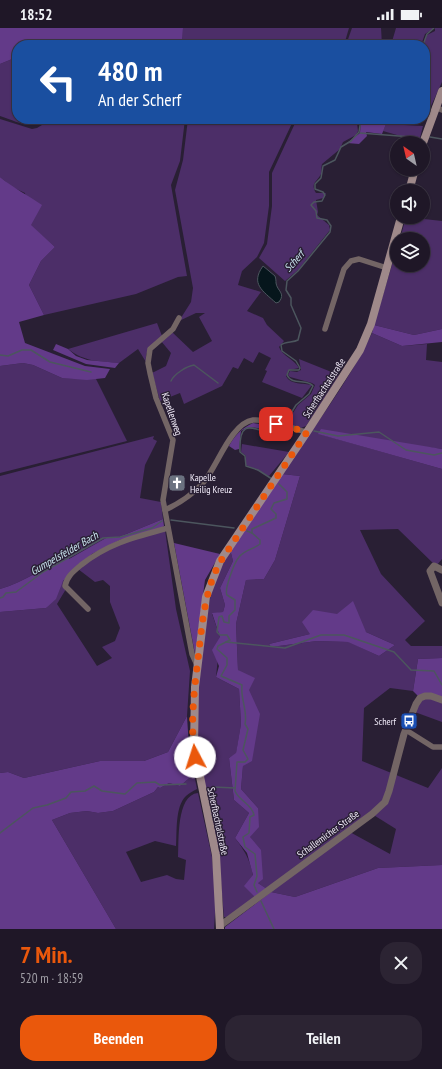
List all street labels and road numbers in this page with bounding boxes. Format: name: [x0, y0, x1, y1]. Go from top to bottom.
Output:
street label: Scherfbachtalstraße: [300, 356, 348, 420]
street label: Kapellenweg: [159, 391, 185, 437]
street label: Scherfbachtalstraße: [204, 786, 232, 856]
street label: Schallemicher Straße: [294, 807, 362, 861]

